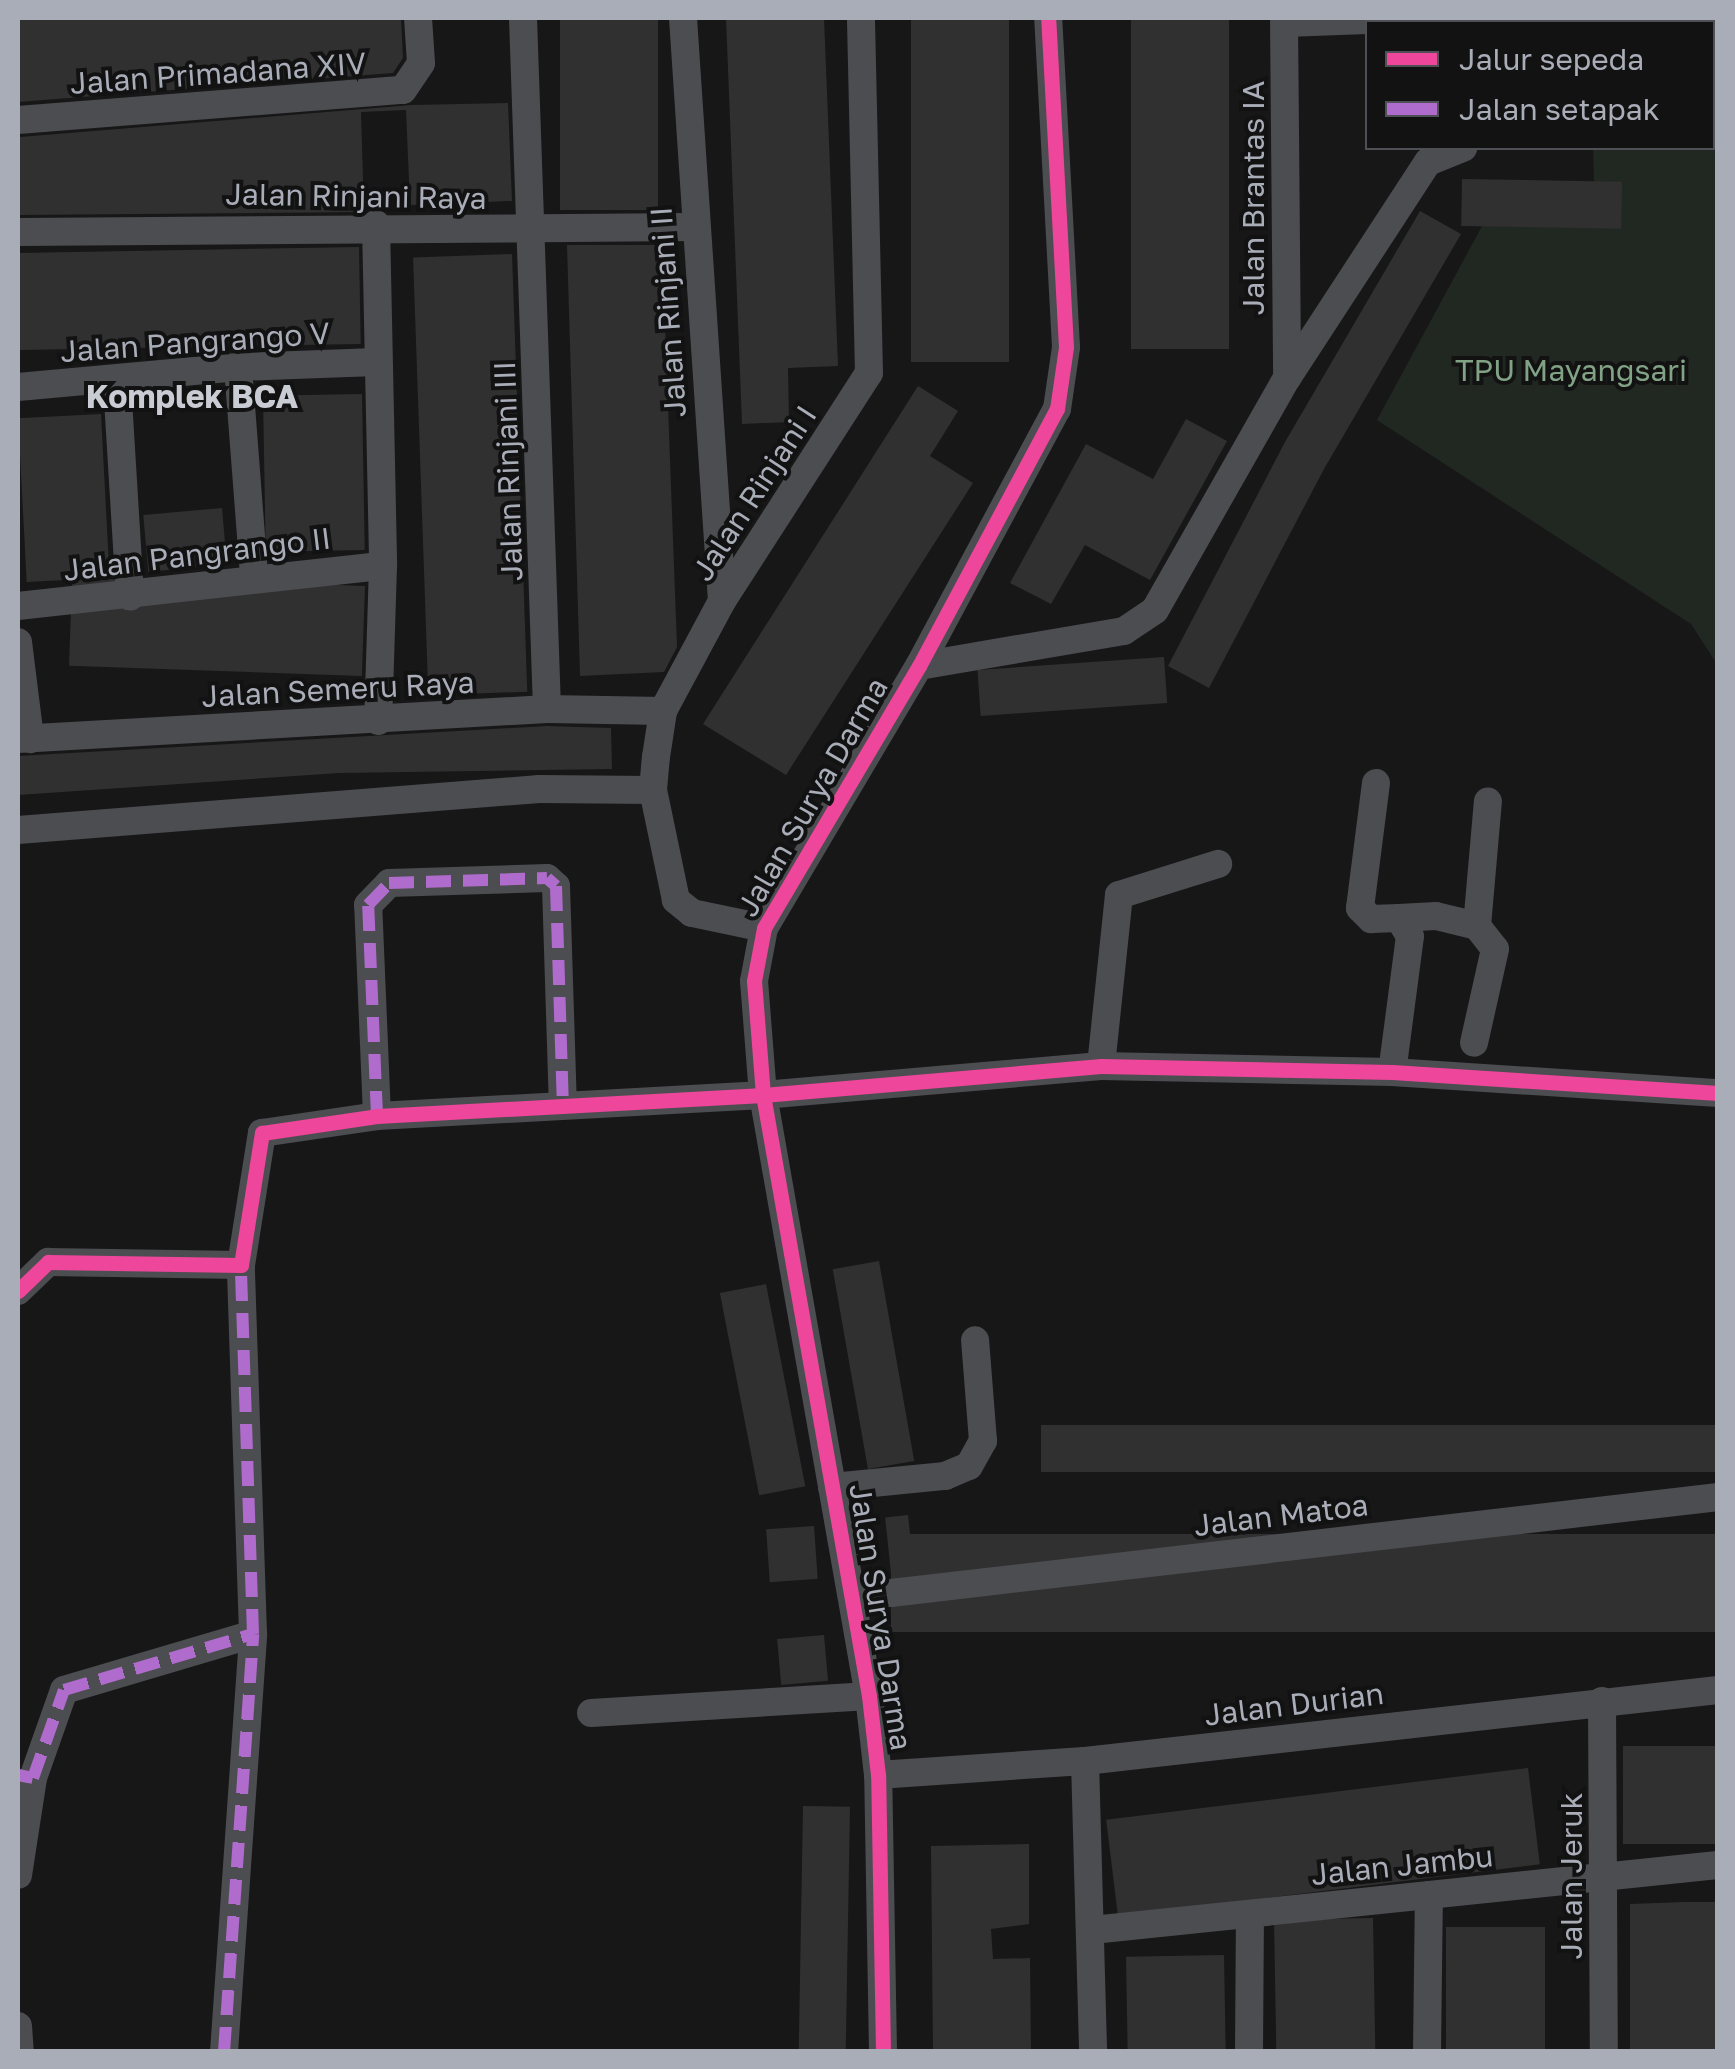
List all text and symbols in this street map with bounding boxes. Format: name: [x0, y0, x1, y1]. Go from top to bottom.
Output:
legend: [1365, 20, 1715, 150]
text: Jalur sepeda: [1459, 41, 1644, 77]
street label: Jalan Primadana XIV: [69, 45, 367, 101]
street label: Jalan Brantas IA: [1235, 81, 1271, 315]
text: Jalan setapak: [1459, 91, 1660, 127]
street label: Jalan Rinjani Raya: [225, 176, 487, 216]
street label: Jalan Rinjani II: [643, 206, 693, 418]
street label: Jalan Pangrango V: [59, 315, 331, 369]
park label: TPU Mayangsari: [1455, 352, 1687, 388]
street label: Jalan Rinjani III: [486, 360, 530, 582]
district label: Komplek BCA: [86, 377, 298, 415]
street label: Jalan Rinjani I: [684, 399, 824, 587]
street label: Jalan Pangrango II: [61, 520, 333, 588]
street label: Jalan Semeru Raya: [201, 664, 475, 714]
street label: Jalan Surya Darma: [729, 671, 895, 923]
street label: Jalan Surya Darma: [842, 1481, 920, 1753]
street label: Jalan Matoa: [1192, 1486, 1370, 1544]
street label: Jalan Durian: [1202, 1675, 1386, 1733]
street label: Jalan Jeruk: [1553, 1793, 1589, 1959]
street label: Jalan Jambu: [1309, 1838, 1495, 1892]

